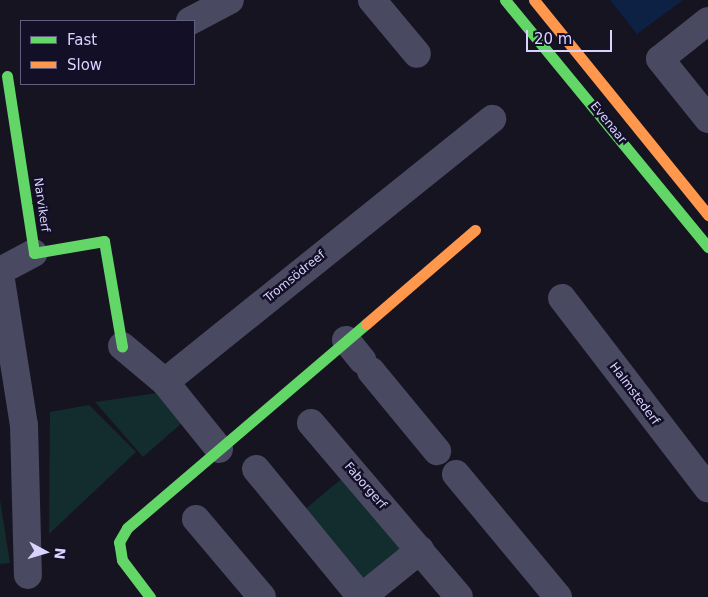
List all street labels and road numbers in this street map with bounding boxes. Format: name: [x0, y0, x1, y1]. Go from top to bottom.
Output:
street label: Evenaar: [587, 99, 629, 147]
street label: Narvikerf: [30, 177, 52, 233]
street label: Tromsödreef: [262, 248, 328, 306]
street label: Halmstederf: [606, 360, 662, 428]
street label: Faborgerf: [341, 460, 389, 512]

